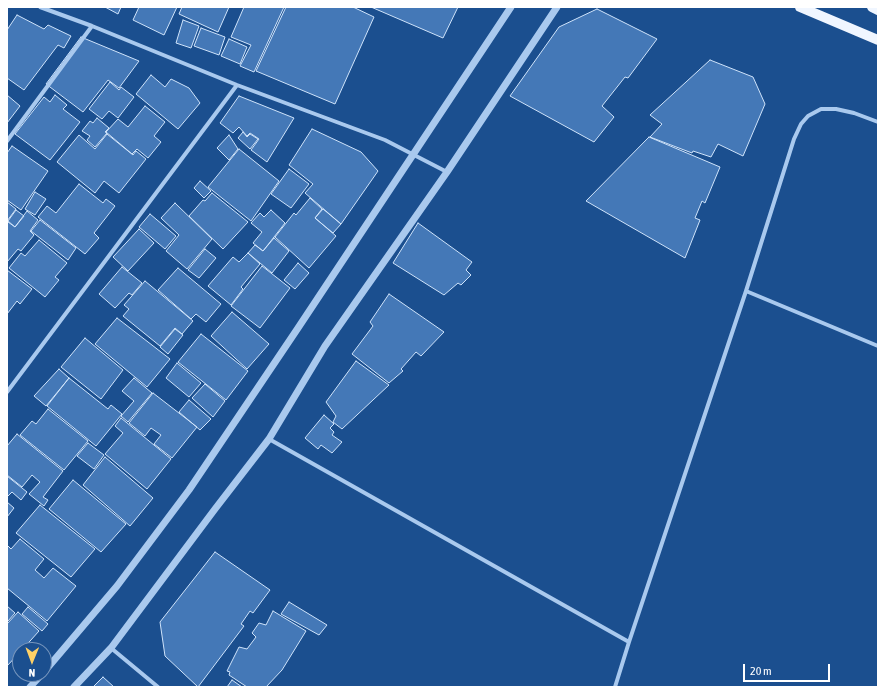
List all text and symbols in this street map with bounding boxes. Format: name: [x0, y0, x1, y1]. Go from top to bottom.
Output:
north arrow: [12, 642, 52, 682]
scale bar: [745, 656, 832, 682]
text: 20 m: [750, 664, 772, 678]
text: N: [28, 667, 35, 679]

